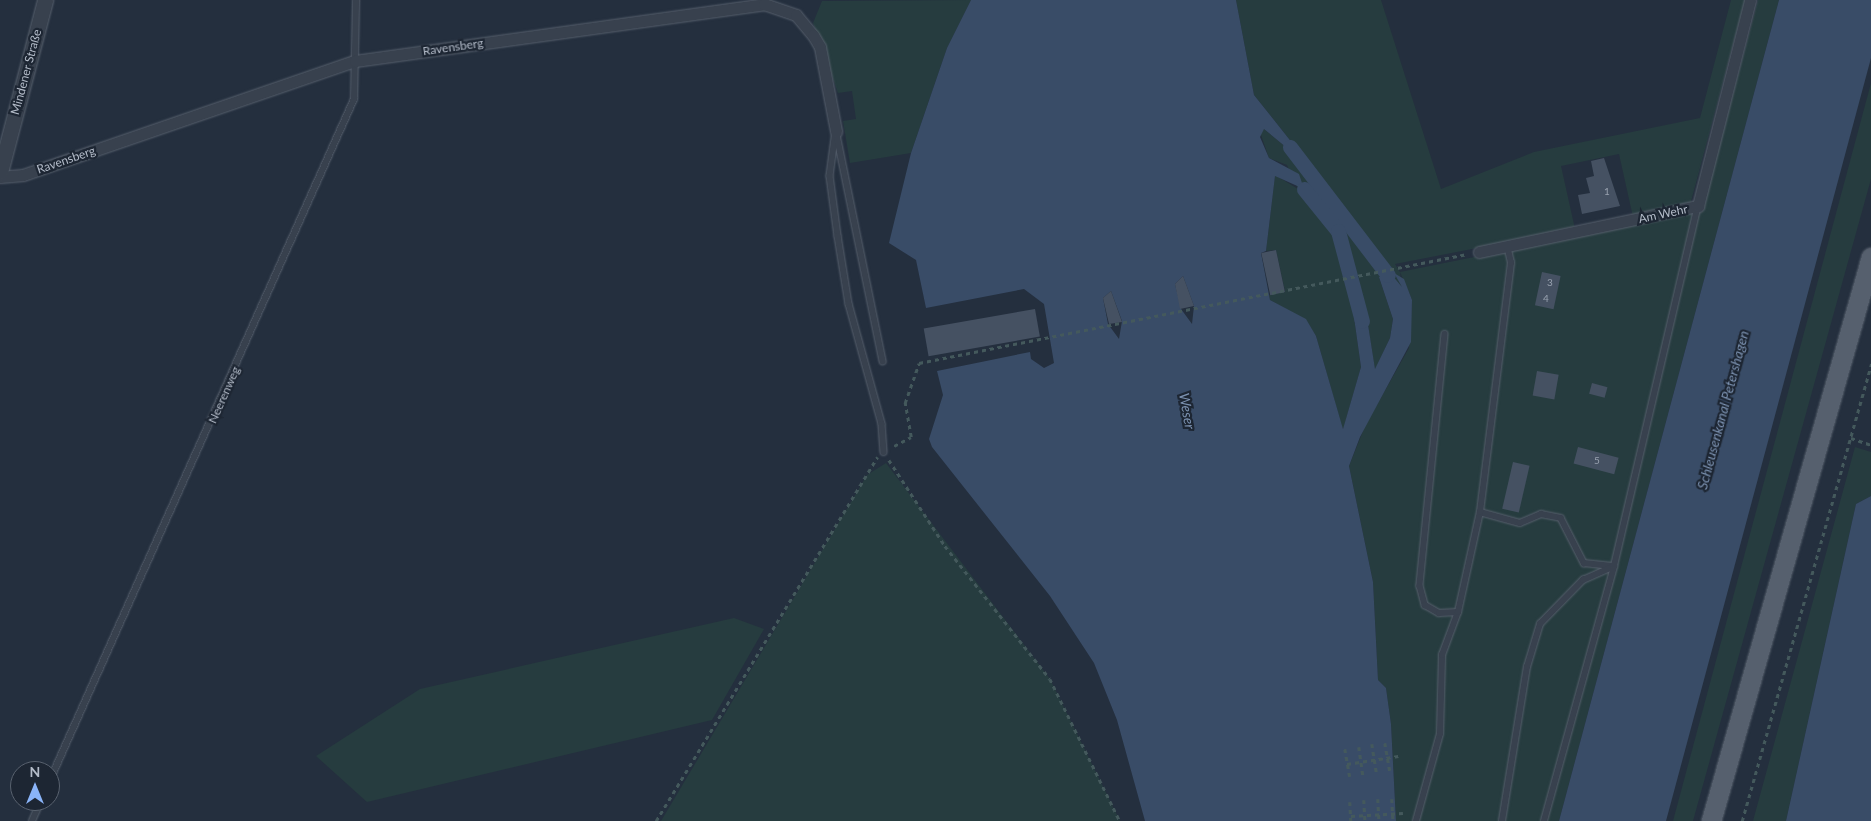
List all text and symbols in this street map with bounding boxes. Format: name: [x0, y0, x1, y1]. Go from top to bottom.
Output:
street label: Mindener Straße: [8, 28, 44, 116]
street label: Ravensberg: [422, 36, 484, 58]
street label: Ravensberg: [35, 143, 97, 177]
house number: 1: [1604, 186, 1610, 198]
street label: Am Wehr: [1637, 202, 1689, 226]
house number: 3: [1547, 277, 1553, 289]
house number: 4: [1543, 293, 1549, 305]
water label: Schleusenkanal Petershagen: [1694, 329, 1752, 491]
street label: Neerenweg: [205, 364, 243, 426]
water label: Weser: [1176, 392, 1198, 430]
house number: 5: [1594, 455, 1600, 467]
north arrow: [10, 761, 60, 811]
text: N: [30, 763, 40, 780]

